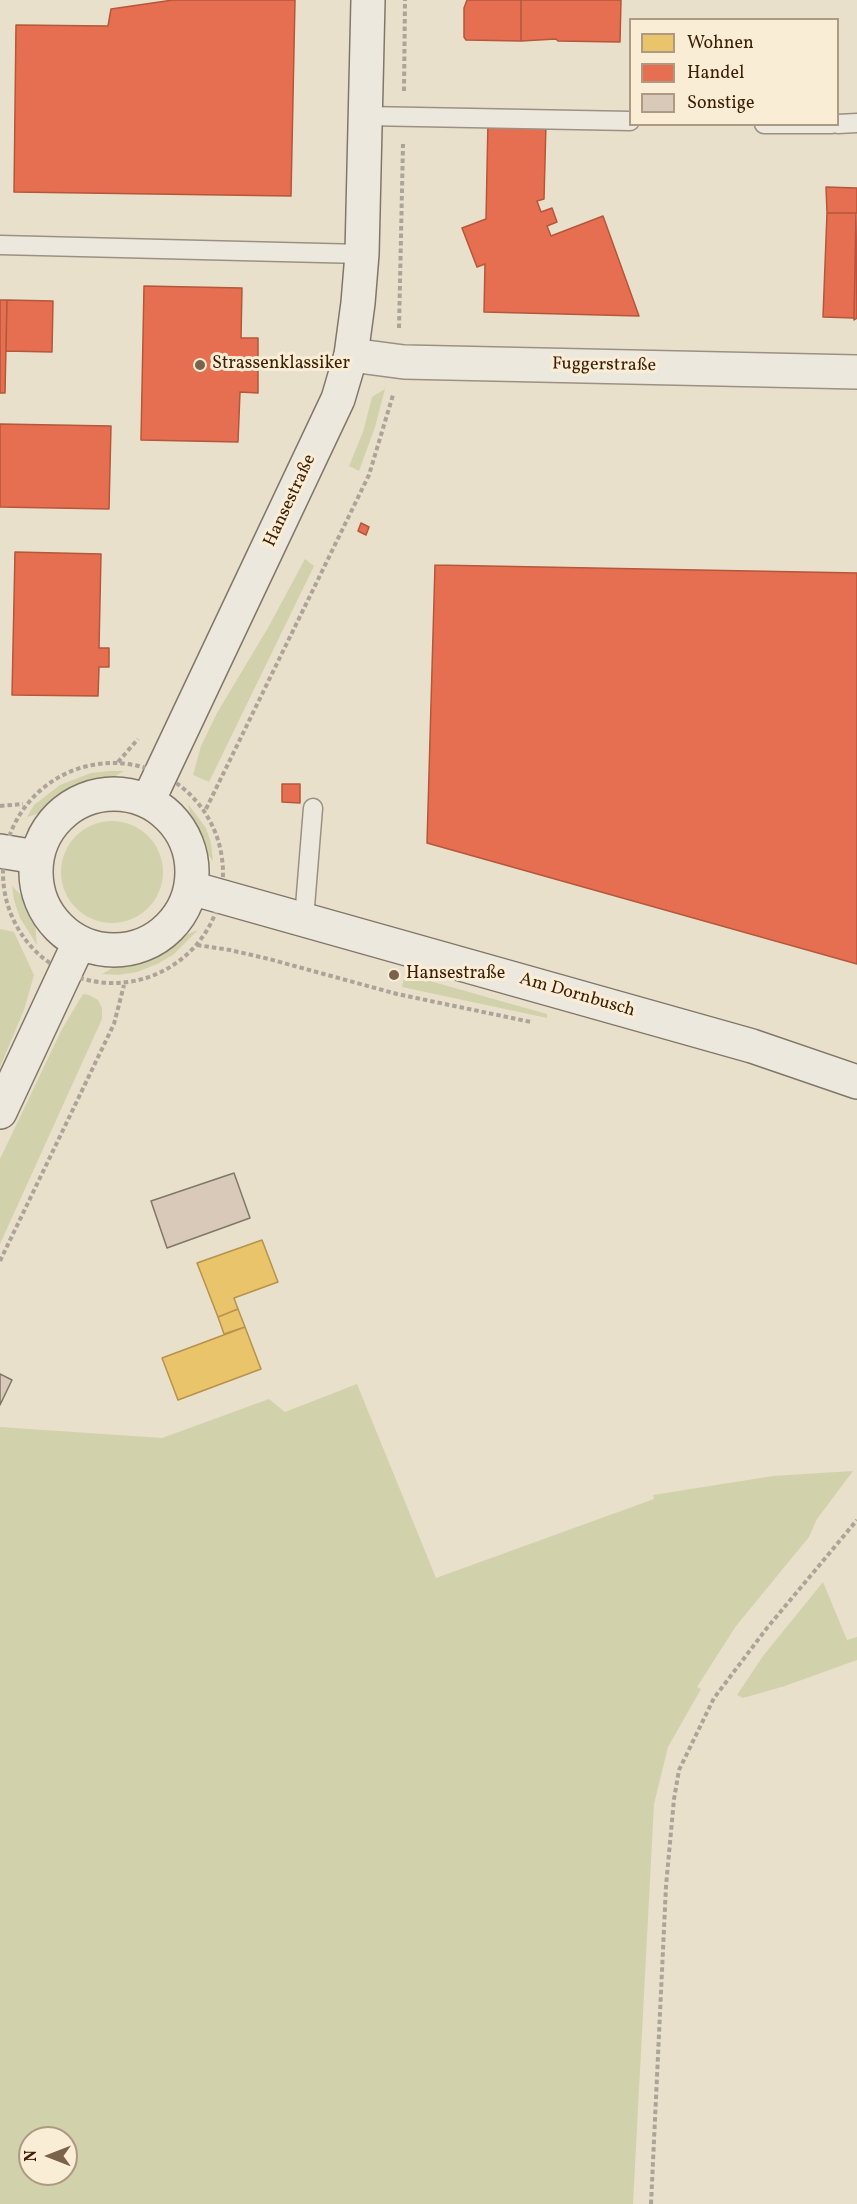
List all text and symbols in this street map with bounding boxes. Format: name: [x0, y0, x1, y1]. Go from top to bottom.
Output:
legend: [629, 18, 839, 126]
text: Wohnen: [687, 31, 754, 56]
text: Handel: [687, 61, 744, 86]
text: Sonstige: [687, 91, 754, 116]
place label: Strassenklassiker: [212, 354, 350, 376]
street label: Fuggerstraße: [552, 354, 656, 378]
marker: Strassenklassiker: [193, 358, 207, 372]
street label: Hansestraße: [260, 451, 322, 551]
place label: Hansestraße: [406, 964, 505, 986]
marker: Hansestraße: [387, 968, 401, 982]
street label: Am Dornbusch: [517, 969, 637, 1023]
north arrow: [18, 2126, 78, 2186]
text: N: [21, 2150, 43, 2162]

